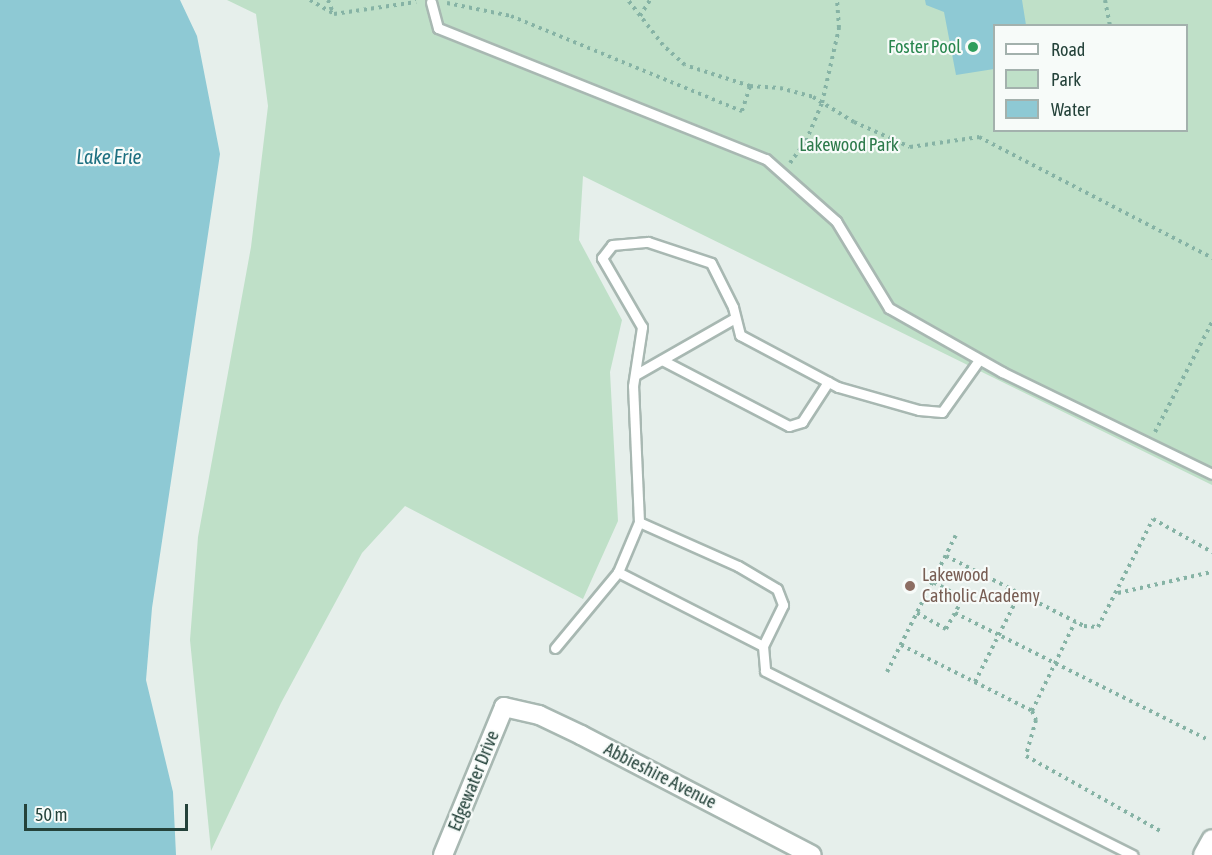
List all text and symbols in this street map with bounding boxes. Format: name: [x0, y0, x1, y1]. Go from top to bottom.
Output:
legend: [993, 24, 1188, 132]
place label: Foster Pool: [888, 36, 961, 58]
text: Road: [1051, 39, 1085, 60]
marker: Foster Pool: [966, 40, 980, 54]
text: Park: [1051, 69, 1081, 90]
text: Water: [1051, 99, 1090, 120]
park label: Lakewood Park: [799, 134, 899, 156]
water label: Lake Erie: [76, 144, 142, 168]
place label: Lakewood Catholic Academy: [922, 565, 1040, 608]
marker: Lakewood Catholic Academy: [903, 579, 917, 593]
street label: Edgewater Drive: [444, 728, 504, 834]
street label: Abbieshire Avenue: [600, 738, 720, 814]
scale bar: [27, 792, 190, 830]
text: 50 m: [35, 804, 67, 825]

